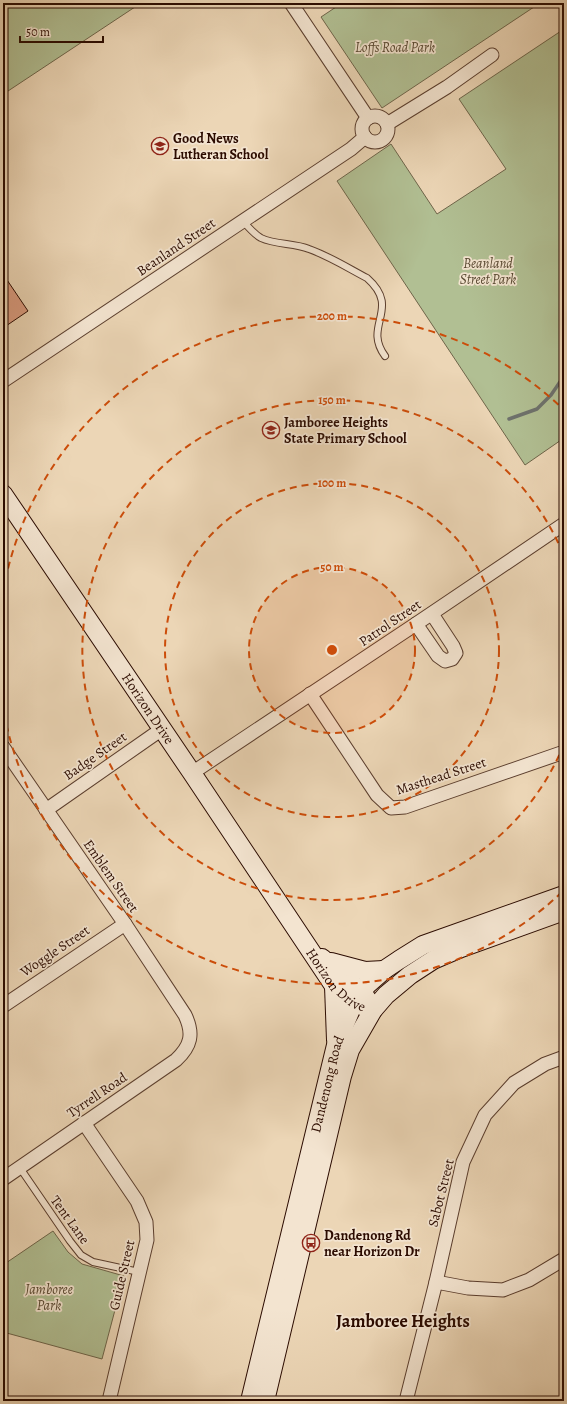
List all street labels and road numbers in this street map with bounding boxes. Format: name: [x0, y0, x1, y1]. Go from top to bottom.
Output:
street label: Beanland Street: [133, 213, 219, 280]
street label: Patrol Street: [355, 595, 425, 651]
street label: Horizon Drive: [117, 669, 179, 748]
street label: Badge Street: [60, 727, 131, 785]
street label: Masthead Street: [394, 752, 489, 799]
street label: Emblem Street: [79, 836, 143, 917]
street label: Woggle Street: [16, 921, 94, 982]
street label: Horizon Drive: [302, 944, 368, 1016]
street label: Dandenong Road: [306, 1032, 349, 1135]
street label: Tyrrell Road: [63, 1068, 131, 1122]
street label: Sabot Street: [423, 1157, 459, 1229]
street label: Tent Lane: [46, 1192, 94, 1248]
street label: Guide Street: [105, 1238, 139, 1312]

